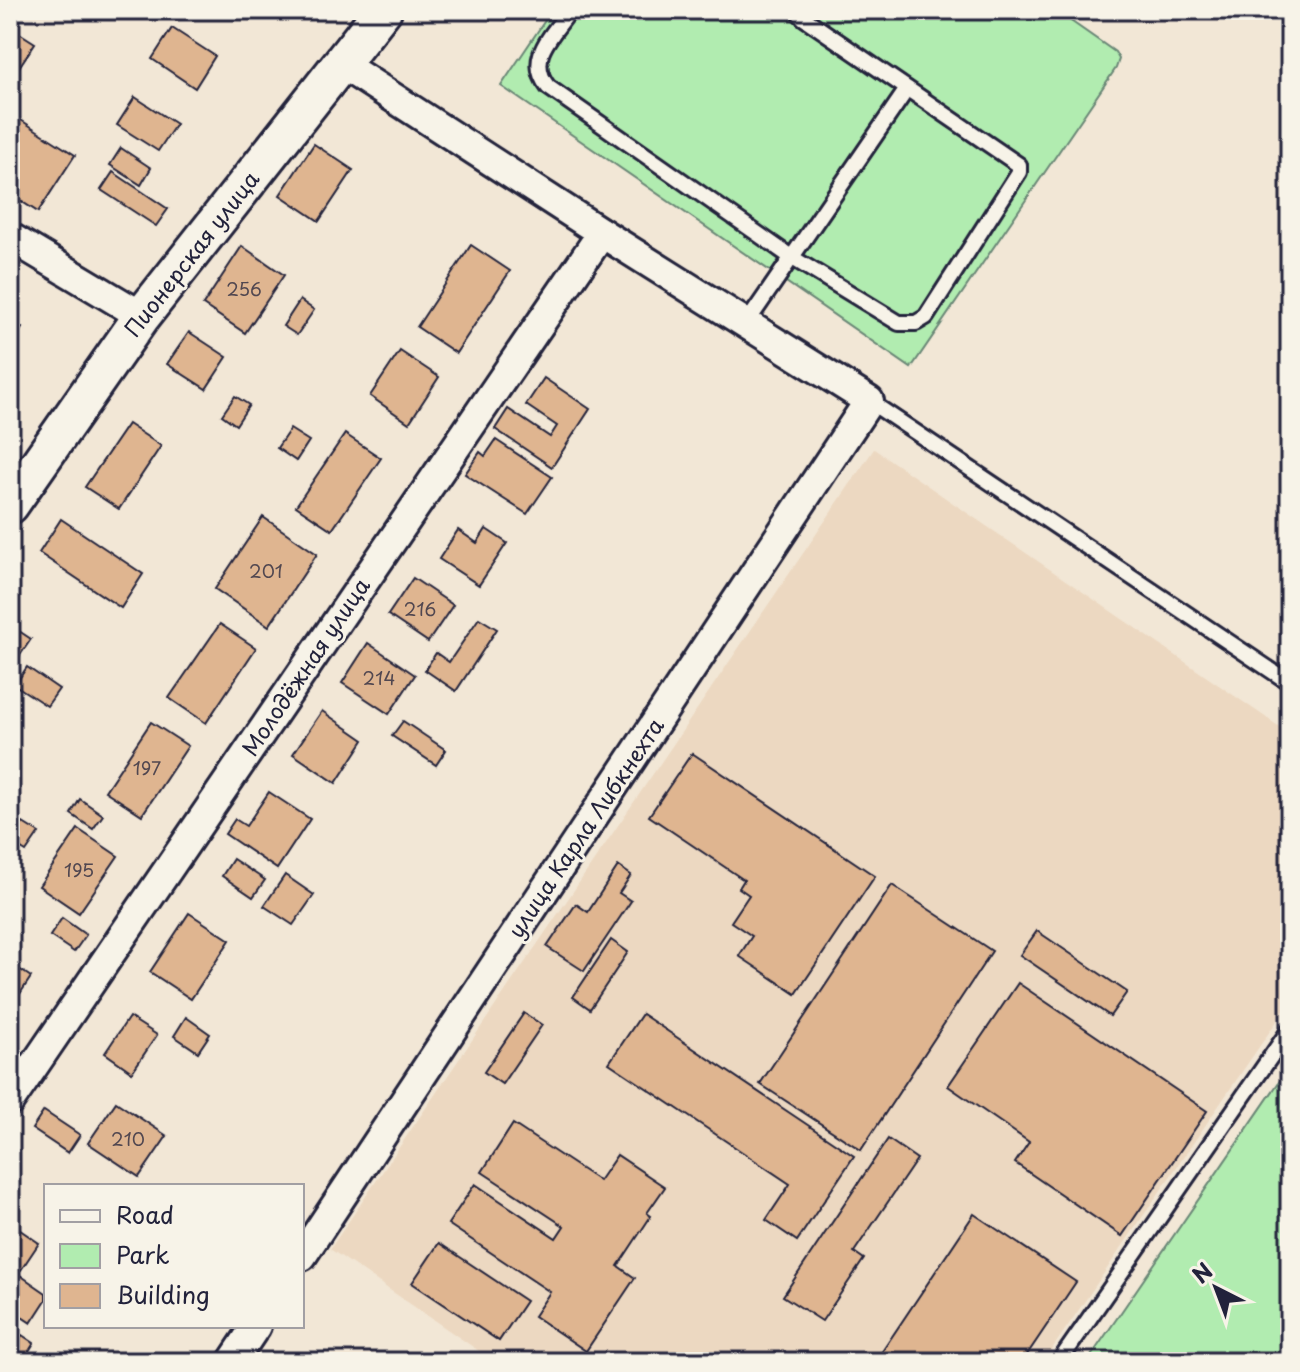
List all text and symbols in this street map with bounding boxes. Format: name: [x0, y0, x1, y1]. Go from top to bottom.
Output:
street label: Пионерская улица: [115, 163, 266, 343]
house number: 256: [226, 275, 262, 302]
house number: 201: [249, 557, 283, 584]
street label: Молодёжная улица: [233, 570, 377, 762]
house number: 216: [404, 595, 436, 622]
house number: 214: [363, 664, 395, 691]
street label: улица Карла Либкнехта: [499, 710, 671, 944]
house number: 197: [133, 754, 161, 781]
house number: 195: [64, 856, 94, 883]
house number: 210: [111, 1125, 145, 1152]
legend: [44, 1184, 304, 1328]
text: Road: [116, 1196, 174, 1232]
text: Park: [116, 1236, 170, 1272]
north arrow: [1176, 1248, 1256, 1328]
text: N: [1184, 1254, 1219, 1290]
text: Building: [116, 1276, 210, 1312]

